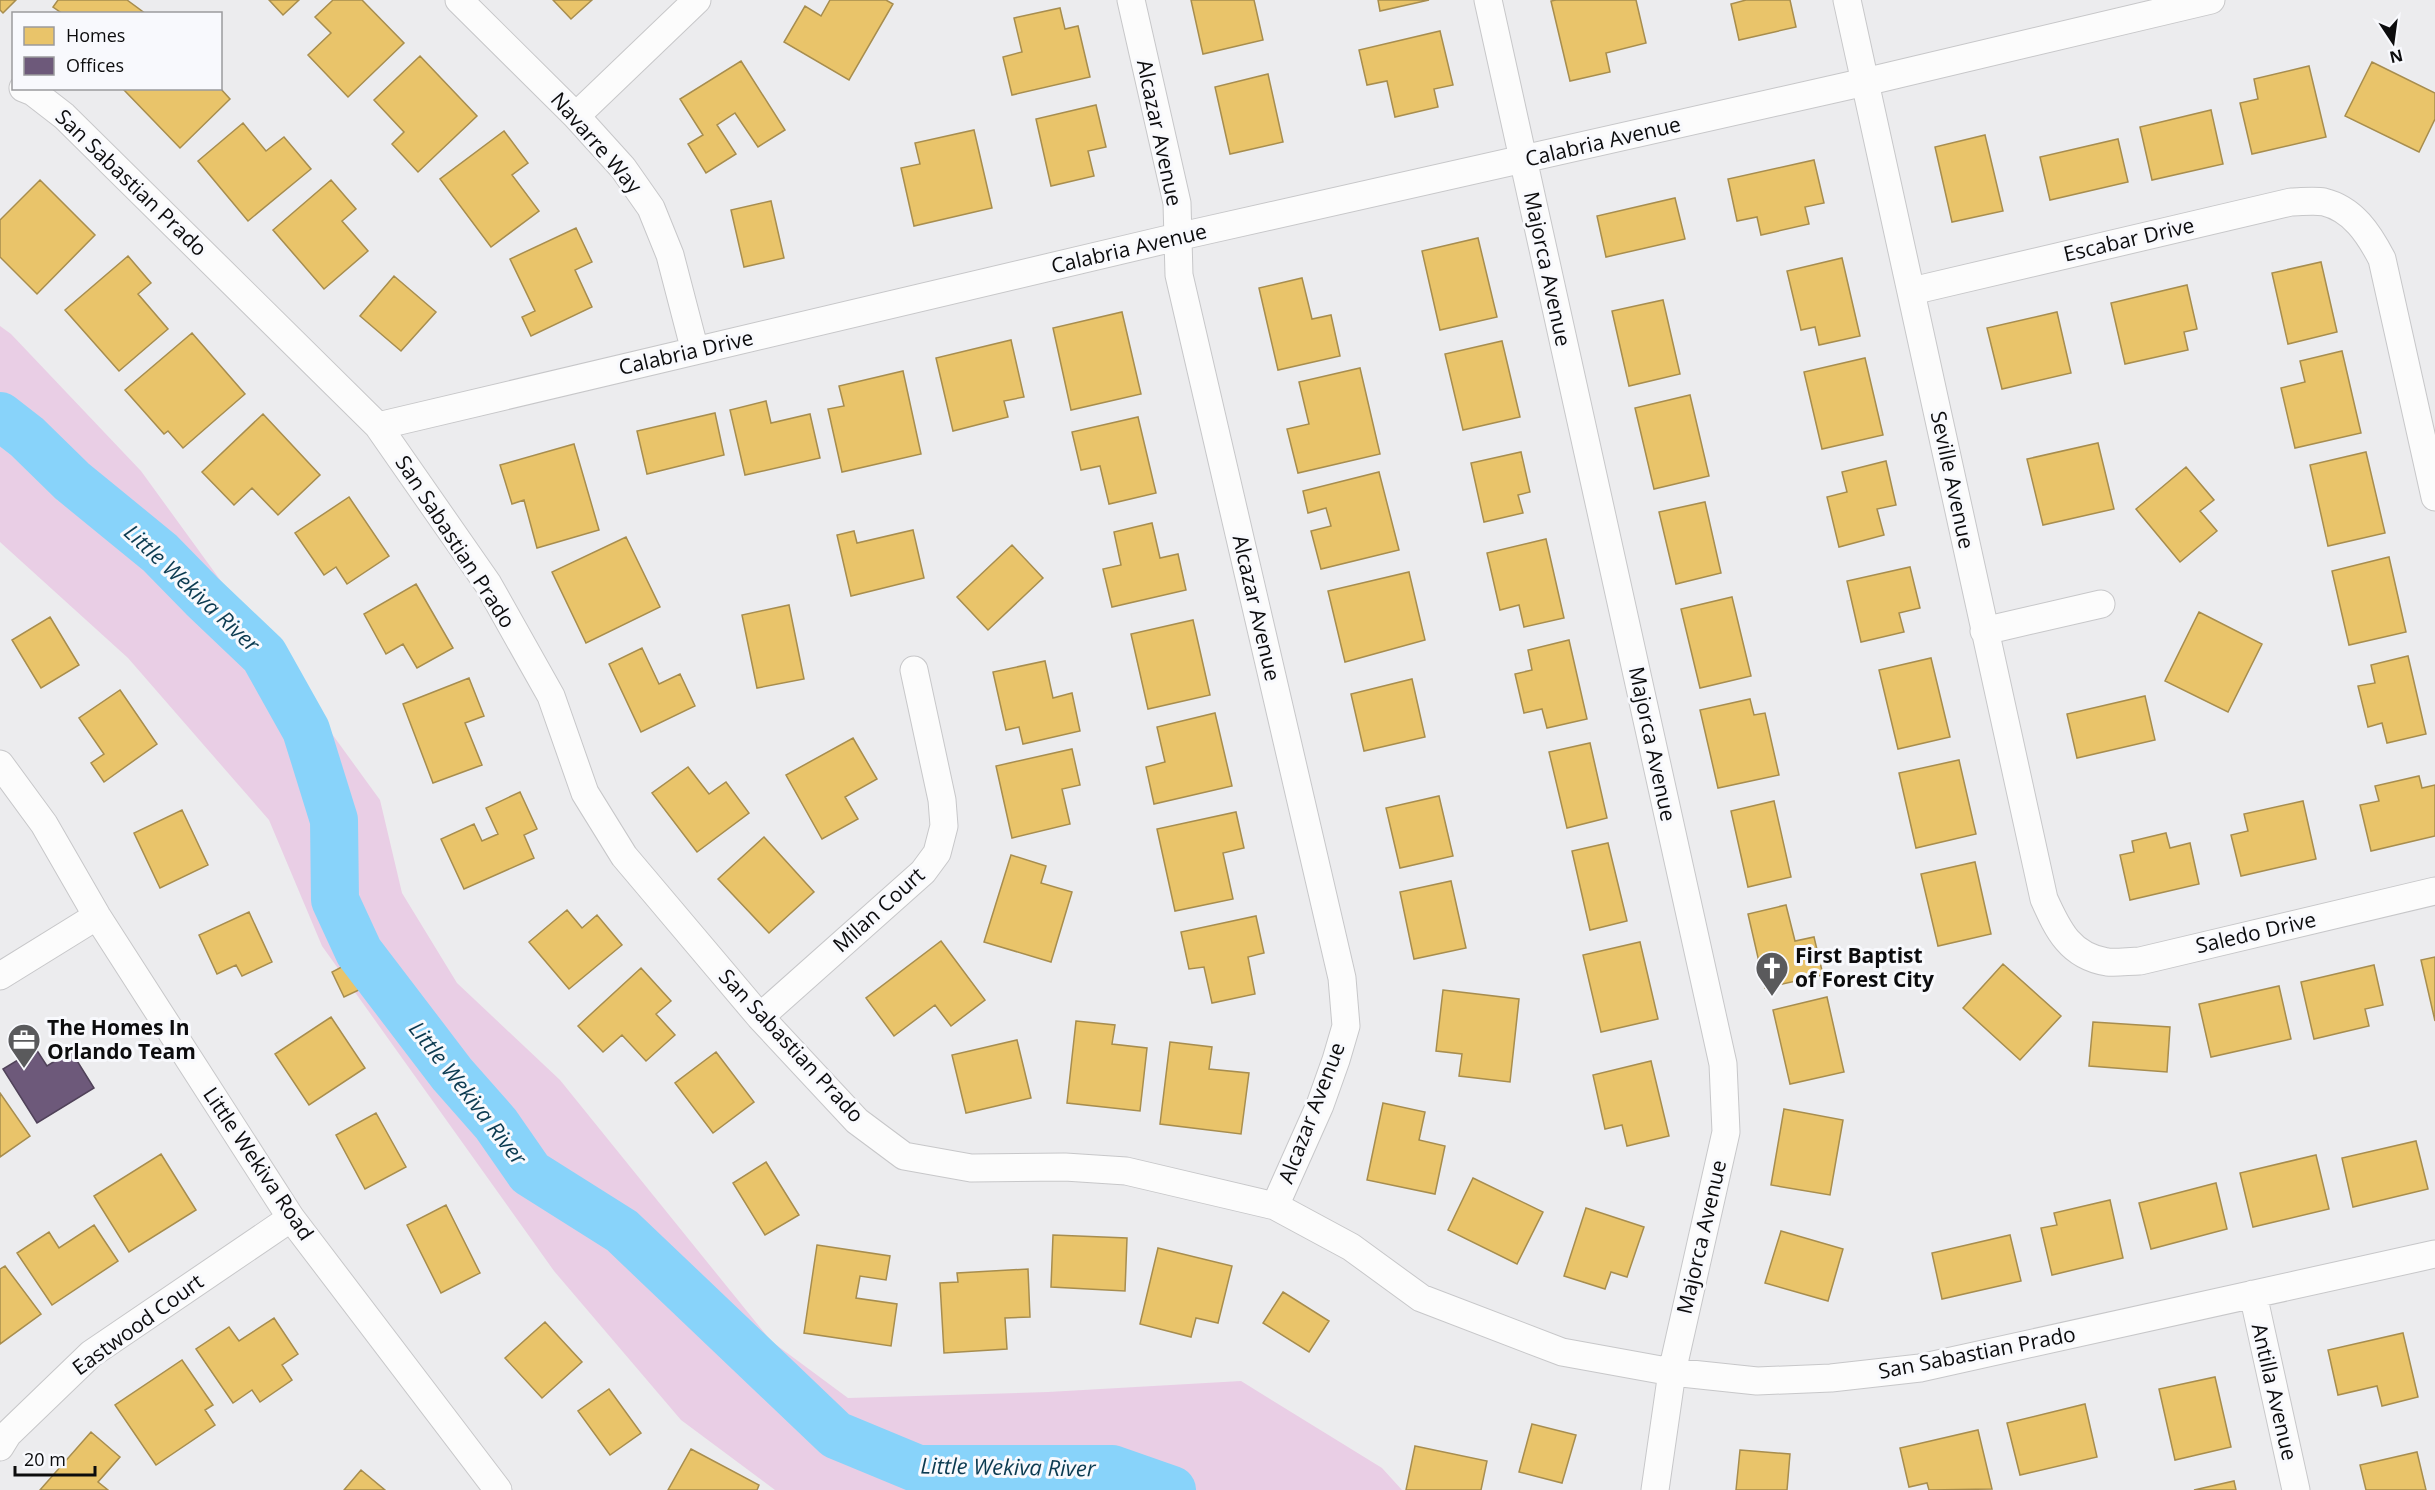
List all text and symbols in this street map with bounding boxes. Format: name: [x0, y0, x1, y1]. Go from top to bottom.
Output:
legend: [12, 12, 222, 90]
north arrow: [2363, 12, 2423, 72]
text: Homes: [66, 23, 125, 47]
text: N: [2388, 44, 2405, 69]
text: Offices: [66, 53, 124, 77]
street label: Alcazar Avenue: [1131, 57, 1189, 209]
street label: Navarre Way: [545, 86, 649, 199]
street label: San Sabastian Prado: [50, 103, 213, 262]
street label: Calabria Avenue: [1522, 110, 1683, 173]
street label: Majorca Avenue: [1518, 189, 1578, 349]
street label: Escabar Drive: [2061, 210, 2197, 268]
street label: Calabria Avenue: [1048, 217, 1209, 280]
street label: Calabria Drive: [616, 323, 756, 381]
street label: Seville Avenue: [1925, 408, 1981, 551]
street label: San Sabastian Prado: [390, 450, 522, 633]
water label: Little Wekiva River: [118, 517, 268, 659]
street label: Alcazar Avenue: [1227, 532, 1287, 683]
street label: Majorca Avenue: [1623, 664, 1683, 824]
street label: Milan Court: [826, 861, 930, 958]
street label: Saledo Drive: [2193, 905, 2319, 959]
place label: First Baptist of Forest City: [1795, 941, 1934, 993]
church icon: First Baptist of Forest City: [1754, 950, 1790, 997]
street label: San Sabastian Prado: [713, 962, 870, 1128]
place label: The Homes In Orlando Team: [47, 1013, 196, 1065]
water label: Little Wekiva River: [403, 1014, 535, 1172]
office icon: The Homes In Orlando Team: [6, 1022, 42, 1069]
street label: Alcazar Avenue: [1271, 1038, 1351, 1187]
street label: Little Wekiva Road: [197, 1081, 320, 1245]
street label: Majorca Avenue: [1670, 1157, 1732, 1317]
street label: Eastwood Court: [66, 1267, 209, 1381]
street label: San Sabastian Prado: [1876, 1319, 2078, 1385]
street label: Antilla Avenue: [2246, 1321, 2304, 1463]
scale bar: [15, 1439, 94, 1477]
text: 20 m: [24, 1447, 66, 1471]
water label: Little Wekiva River: [920, 1449, 1097, 1483]

